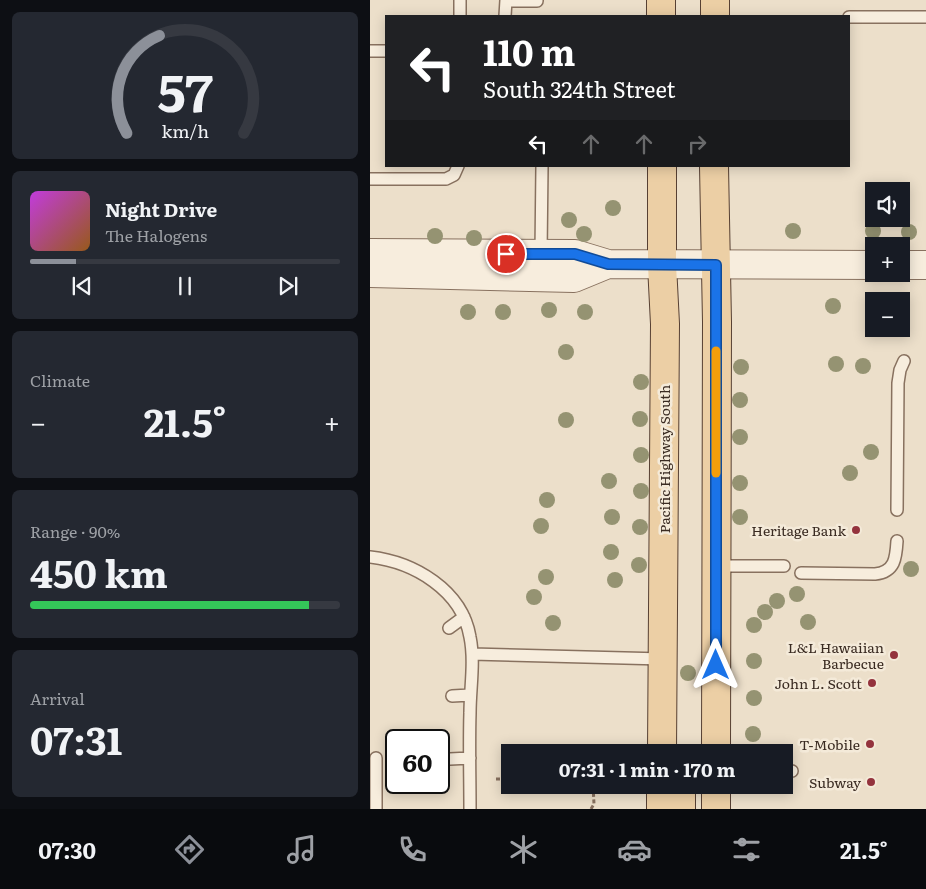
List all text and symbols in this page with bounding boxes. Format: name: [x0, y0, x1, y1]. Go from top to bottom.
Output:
text: 110 m: [483, 25, 575, 77]
icon: left: [400, 35, 465, 100]
text: 57: [157, 51, 213, 128]
text: South 324th Street: [483, 72, 675, 105]
text: km/h: [161, 117, 209, 144]
icon: left: [524, 130, 552, 158]
icon: ahead: [577, 130, 605, 158]
icon: ahead: [630, 130, 658, 158]
icon: right: [683, 130, 711, 158]
map controls: [865, 182, 910, 337]
button: sound: [865, 182, 910, 227]
text: Night Drive: [105, 195, 217, 223]
text: The Halogens: [105, 223, 207, 247]
pin: [485, 233, 527, 275]
button: +: [865, 237, 910, 282]
icon: arrive: [492, 240, 520, 268]
icon: previous: [68, 272, 96, 300]
icon: pause: [171, 272, 199, 300]
icon: next: [274, 272, 302, 300]
button: −: [865, 292, 910, 337]
text: Climate: [30, 368, 90, 392]
street label: Pacific Highway South: [654, 385, 674, 533]
text: 21.5°: [144, 392, 226, 449]
text: −: [30, 400, 46, 442]
text: +: [324, 400, 340, 442]
text: Range · 90%: [30, 519, 120, 543]
place label: Heritage Bank: [751, 520, 846, 540]
marker: Heritage Bank: [850, 524, 862, 536]
text: 450 km: [30, 543, 168, 600]
place label: L&L Hawaiian Barbecue: [788, 637, 884, 673]
position arrow: [689, 638, 741, 690]
marker: L&L Hawaiian Barbecue: [888, 649, 900, 661]
place label: John L. Scott: [775, 673, 862, 693]
marker: John L. Scott: [866, 677, 878, 689]
text: Arrival: [30, 686, 85, 710]
text: 07:31: [30, 710, 122, 767]
speed limit sign: 60: [385, 729, 450, 794]
place label: T-Mobile: [799, 734, 860, 754]
marker: T-Mobile: [864, 738, 876, 750]
text: 07:31 · 1 min · 170 m: [559, 755, 735, 783]
place label: Subway: [809, 772, 862, 792]
marker: Subway: [865, 776, 877, 788]
icon: directions: [172, 832, 207, 867]
icon: music: [284, 832, 319, 867]
icon: phone: [395, 832, 430, 867]
icon: climate: [506, 832, 541, 867]
icon: car: [617, 832, 652, 867]
icon: filters: [729, 832, 764, 867]
text: 07:30: [38, 833, 96, 866]
text: 21.5°: [840, 833, 888, 866]

